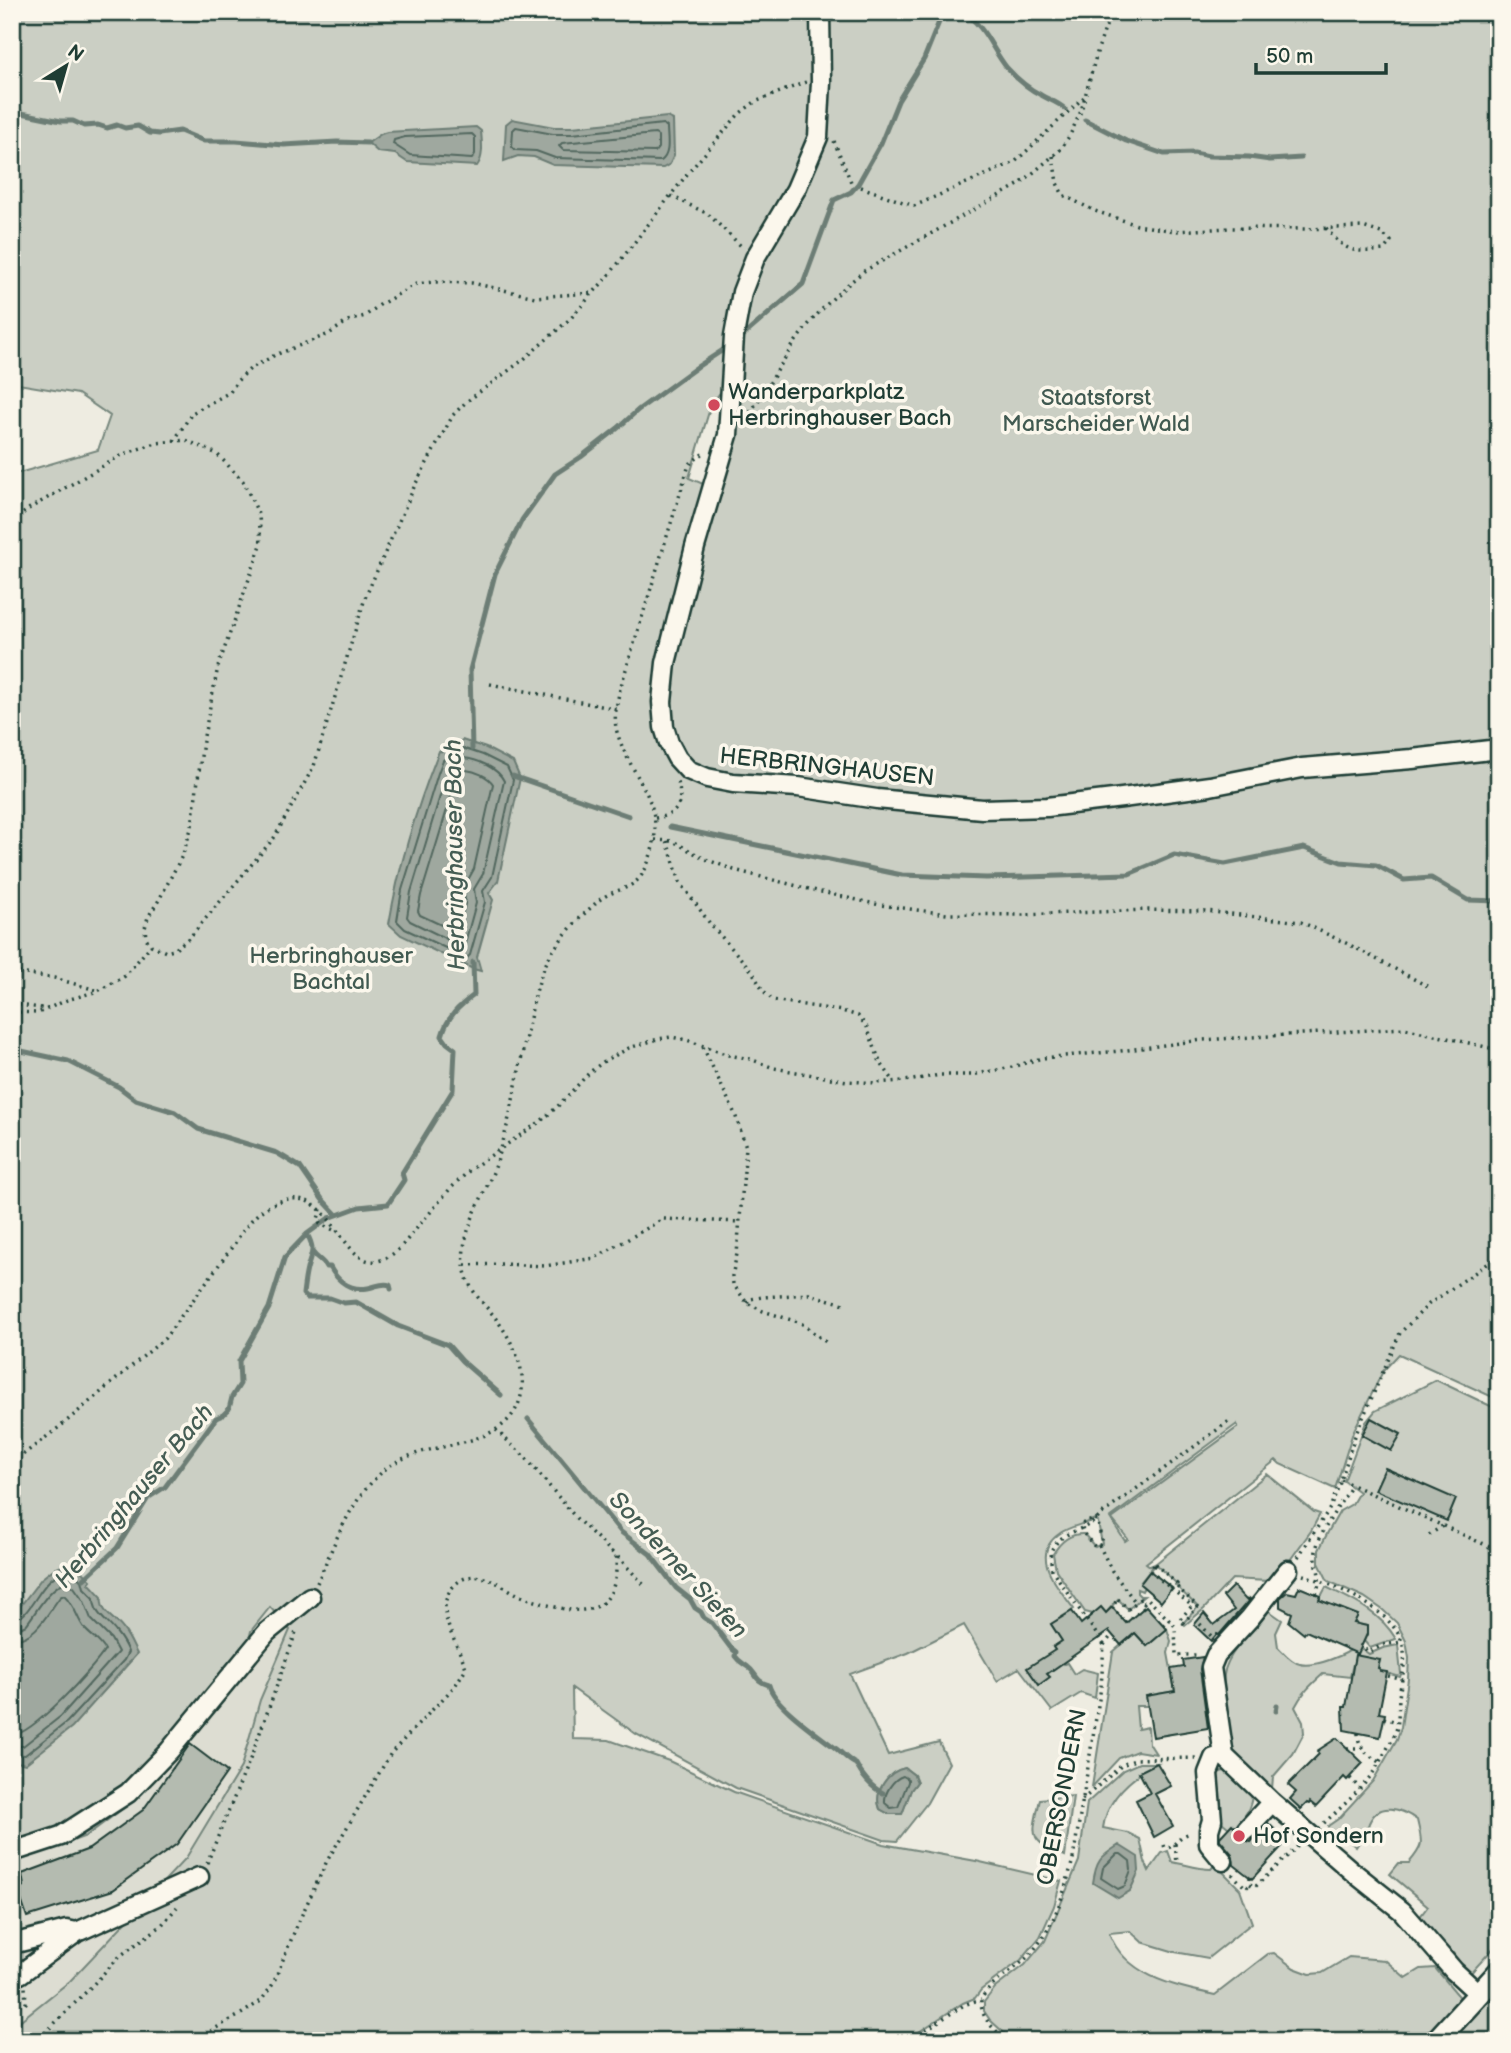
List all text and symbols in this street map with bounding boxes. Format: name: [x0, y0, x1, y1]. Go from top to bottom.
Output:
north arrow: [32, 32, 102, 102]
scale bar: [1256, 32, 1385, 76]
text: N: [63, 40, 88, 67]
text: 50 m: [1266, 44, 1313, 69]
place label: Wanderparkplatz Herbringhauser Bach: [728, 378, 951, 432]
park label: Staatsforst Marscheider Wald: [1002, 384, 1190, 438]
marker: Wanderparkplatz Herbringhauser Bach: [706, 397, 722, 413]
water label: Herbringhauser Bach: [438, 739, 472, 971]
street label: HERBRINGHAUSEN: [718, 742, 936, 792]
park label: Herbringhauser Bachtal: [249, 942, 413, 996]
water label: Herbringhauser Bach: [49, 1398, 219, 1594]
water label: Sonderner Siefen: [603, 1486, 753, 1644]
street label: OBERSONDERN: [1031, 1706, 1093, 1888]
place label: Hof Sondern: [1253, 1822, 1384, 1850]
marker: Hof Sondern: [1231, 1828, 1247, 1844]

